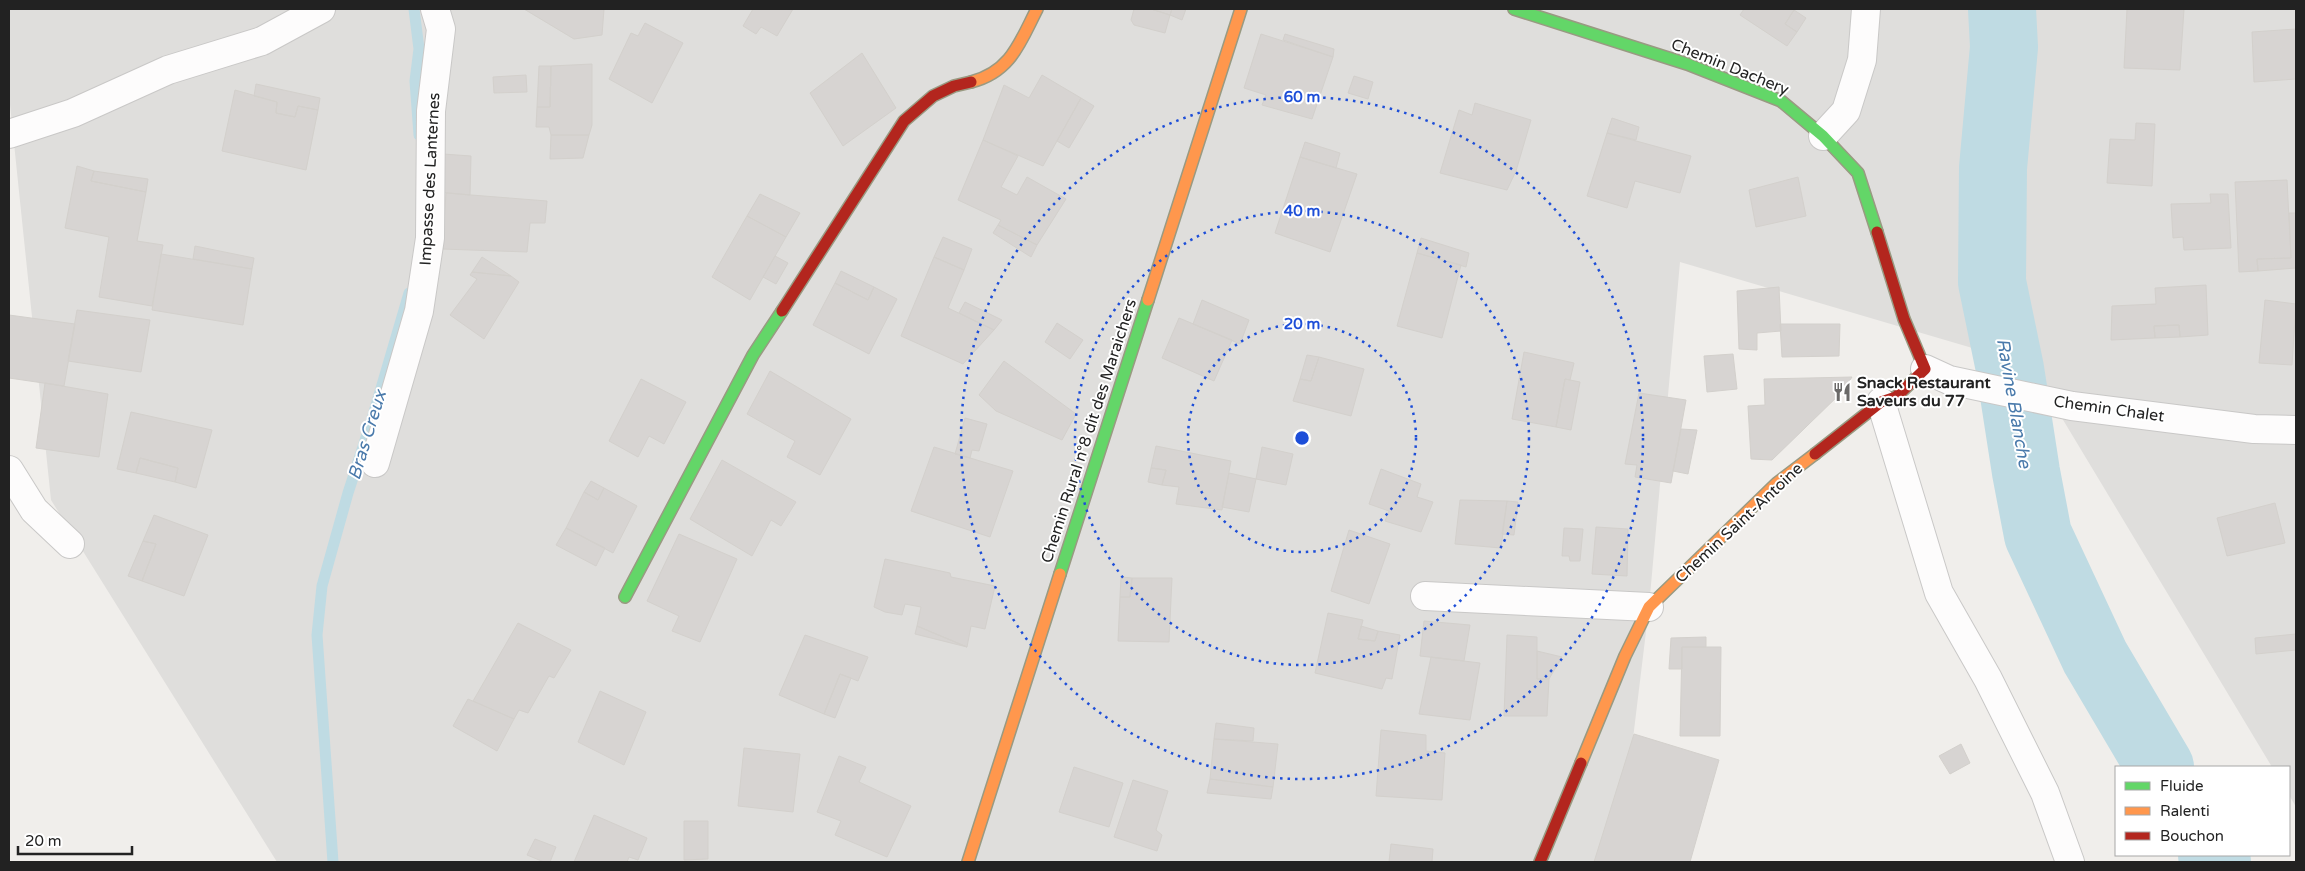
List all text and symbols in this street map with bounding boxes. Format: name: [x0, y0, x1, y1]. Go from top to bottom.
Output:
street label: Chemin Dachery: [1668, 34, 1792, 100]
text: 60 m: [1284, 88, 1320, 106]
street label: Impasse des Lanternes: [415, 92, 445, 266]
text: 40 m: [1284, 202, 1320, 220]
street label: Chemin Rural n°8 dit des Maraichers: [1037, 296, 1141, 566]
text: 20 m: [1284, 315, 1320, 333]
water label: Ravine Blanche: [1992, 336, 2036, 470]
place label: Snack Restaurant Saveurs du 77: [1857, 373, 1991, 411]
restaurant icon: Snack Restaurant Saveurs du 77: [1831, 381, 1853, 403]
water label: Bras Creux: [343, 385, 392, 482]
street label: Chemin Chalet: [2052, 391, 2166, 427]
centre of rings: [1293, 429, 1311, 447]
street label: Chemin Saint-Antoine: [1671, 459, 1807, 587]
legend: [2115, 766, 2290, 856]
text: Fluide: [2160, 777, 2204, 795]
text: Ralenti: [2160, 802, 2210, 820]
scale bar: [18, 824, 131, 856]
text: Bouchon: [2160, 827, 2224, 845]
text: 20 m: [25, 832, 62, 850]

